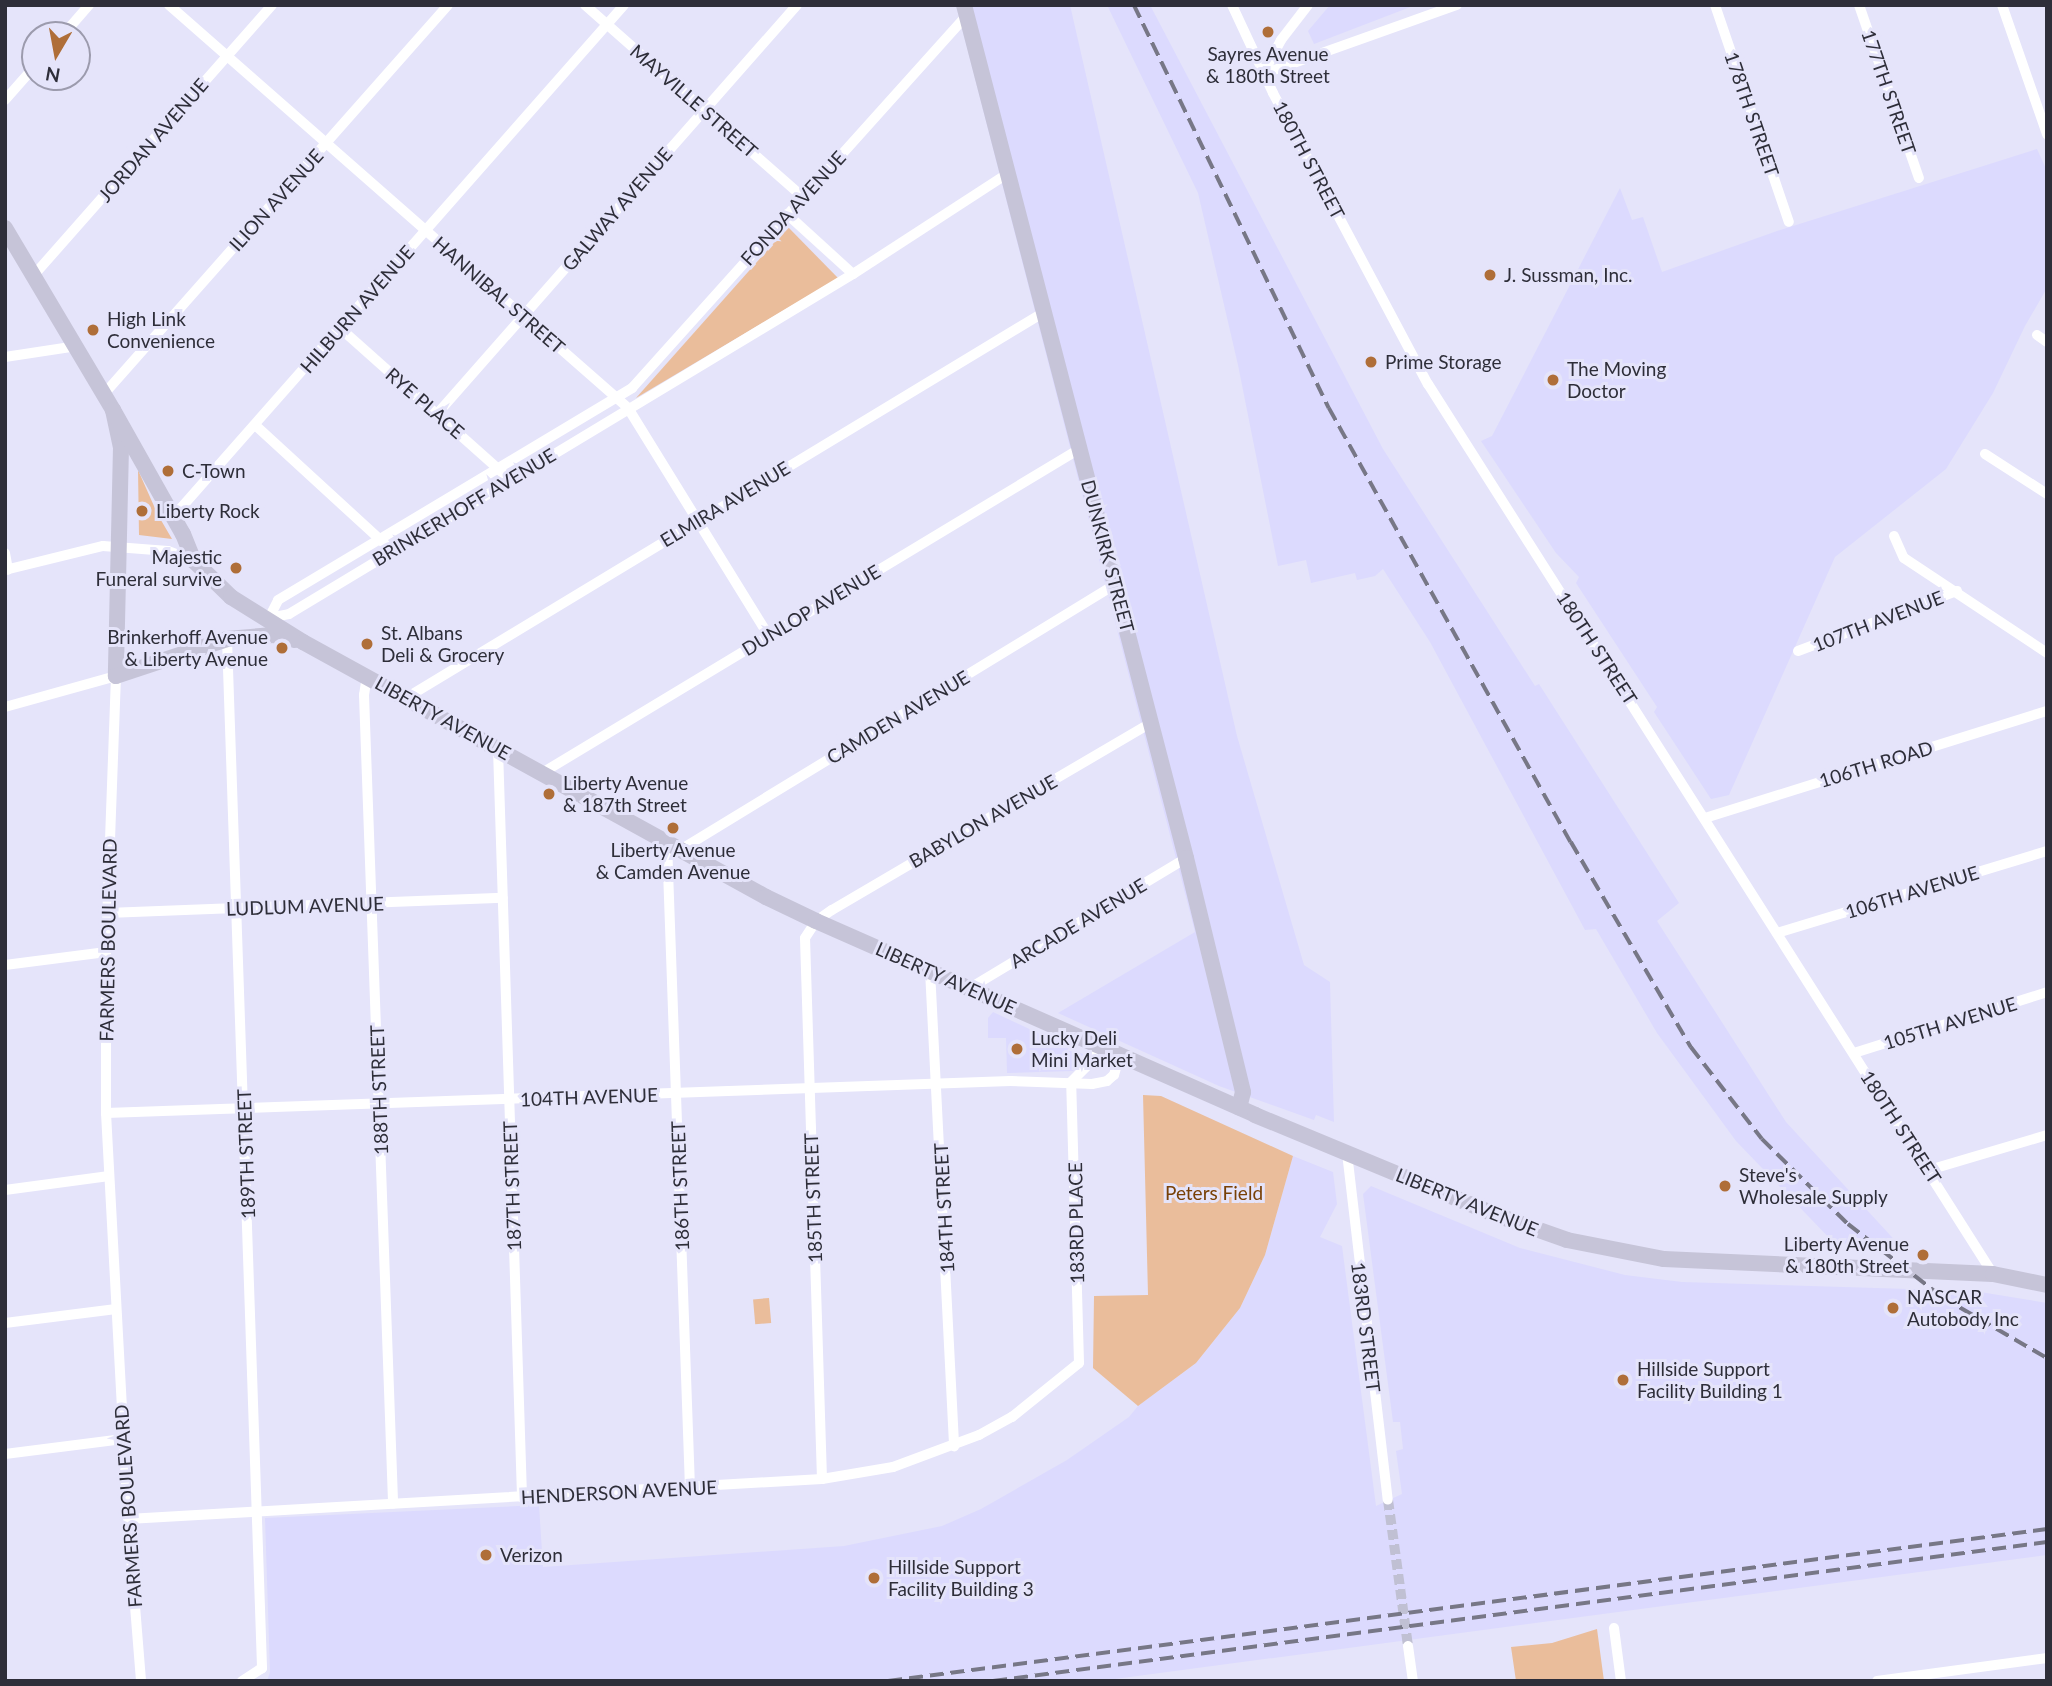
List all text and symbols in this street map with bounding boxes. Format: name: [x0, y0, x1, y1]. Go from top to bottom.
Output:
north arrow: [21, 21, 91, 91]
marker: Sayres Avenue & 180th Street: [1260, 24, 1276, 40]
street label: 177TH STREET: [1857, 27, 1921, 157]
street label: MAYVILLE STREET: [626, 40, 762, 162]
place label: Sayres Avenue & 180th Street: [1206, 43, 1330, 87]
street label: 178TH STREET: [1720, 49, 1784, 179]
text: N: [43, 63, 62, 88]
street label: JORDAN AVENUE: [93, 73, 213, 207]
street label: 180TH STREET: [1268, 97, 1350, 223]
street label: GALWAY AVENUE: [557, 142, 677, 276]
street label: ILION AVENUE: [224, 144, 328, 256]
street label: FONDA AVENUE: [735, 146, 851, 270]
street label: HANNIBAL STREET: [428, 231, 570, 359]
street label: HILBURN AVENUE: [295, 240, 419, 378]
place label: J. Sussman, Inc.: [1504, 264, 1633, 286]
marker: J. Sussman, Inc.: [1482, 267, 1498, 283]
place label: High Link Convenience: [107, 308, 215, 352]
marker: High Link Convenience: [85, 322, 101, 338]
place label: Prime Storage: [1385, 351, 1502, 373]
marker: Prime Storage: [1363, 354, 1379, 370]
place label: The Moving Doctor: [1567, 358, 1666, 402]
street label: RYE PLACE: [381, 363, 469, 443]
marker: The Moving Doctor: [1545, 372, 1561, 388]
street label: BRINKERHOFF AVENUE: [368, 443, 560, 571]
street label: ELMIRA AVENUE: [656, 456, 794, 552]
place label: C-Town: [182, 460, 246, 482]
marker: C-Town: [160, 463, 176, 479]
street label: DUNKIRK STREET: [1077, 477, 1139, 635]
place label: Liberty Rock: [156, 500, 260, 522]
marker: Liberty Rock: [134, 503, 150, 519]
place label: Majestic Funeral survive: [96, 546, 222, 590]
street label: DUNLOP AVENUE: [737, 559, 885, 661]
marker: Majestic Funeral survive: [228, 560, 244, 576]
street label: 107TH AVENUE: [1809, 585, 1947, 657]
street label: 180TH STREET: [1552, 587, 1642, 709]
place label: St. Albans Deli & Grocery: [381, 622, 504, 666]
place label: Brinkerhoff Avenue & Liberty Avenue: [106, 626, 268, 670]
marker: St. Albans Deli & Grocery: [359, 636, 375, 652]
marker: Brinkerhoff Avenue & Liberty Avenue: [274, 640, 290, 656]
street label: CAMDEN AVENUE: [822, 665, 974, 769]
street label: LIBERTY AVENUE: [371, 671, 515, 765]
street label: 106TH ROAD: [1816, 736, 1936, 792]
street label: BABYLON AVENUE: [905, 769, 1061, 873]
place label: Liberty Avenue & 187th Street: [563, 772, 689, 816]
marker: Liberty Avenue & 187th Street: [541, 786, 557, 802]
marker: Liberty Avenue & Camden Avenue: [665, 820, 681, 836]
street label: FARMERS BOULEVARD: [95, 838, 121, 1042]
place label: Liberty Avenue & Camden Avenue: [595, 839, 751, 883]
street label: 106TH AVENUE: [1842, 861, 1982, 923]
street label: ARCADE AVENUE: [1005, 873, 1151, 973]
street label: LUDLUM AVENUE: [225, 892, 385, 920]
street label: LIBERTY AVENUE: [872, 936, 1020, 1020]
street label: 105TH AVENUE: [1880, 992, 2020, 1054]
street label: 188TH STREET: [365, 1025, 393, 1155]
place label: Lucky Deli Mini Market: [1031, 1027, 1133, 1071]
marker: Lucky Deli Mini Market: [1009, 1041, 1025, 1057]
street label: 180TH STREET: [1856, 1066, 1946, 1188]
street label: 104TH AVENUE: [519, 1083, 659, 1111]
street label: 189TH STREET: [232, 1089, 260, 1219]
street label: 187TH STREET: [498, 1121, 526, 1251]
street label: 186TH STREET: [666, 1121, 694, 1251]
street label: 185TH STREET: [799, 1133, 827, 1263]
street label: 184TH STREET: [929, 1142, 959, 1274]
street label: 183RD PLACE: [1064, 1162, 1088, 1284]
street label: LIBERTY AVENUE: [1392, 1163, 1542, 1241]
place label: Steve's Wholesale Supply: [1739, 1164, 1888, 1208]
marker: Steve's Wholesale Supply: [1717, 1178, 1733, 1194]
park label: Peters Field: [1165, 1182, 1263, 1204]
place label: Liberty Avenue & 180th Street: [1783, 1233, 1909, 1277]
marker: Liberty Avenue & 180th Street: [1915, 1247, 1931, 1263]
street label: 183RD STREET: [1347, 1261, 1385, 1393]
place label: NASCAR Autobody Inc: [1907, 1286, 2019, 1330]
marker: NASCAR Autobody Inc: [1885, 1300, 1901, 1316]
place label: Hillside Support Facility Building 1: [1637, 1358, 1783, 1402]
marker: Hillside Support Facility Building 1: [1615, 1372, 1631, 1388]
street label: FARMERS BOULEVARD: [110, 1404, 146, 1608]
street label: HENDERSON AVENUE: [520, 1475, 718, 1509]
place label: Verizon: [500, 1544, 563, 1566]
marker: Verizon: [478, 1547, 494, 1563]
place label: Hillside Support Facility Building 3: [888, 1556, 1034, 1600]
marker: Hillside Support Facility Building 3: [866, 1570, 882, 1586]

